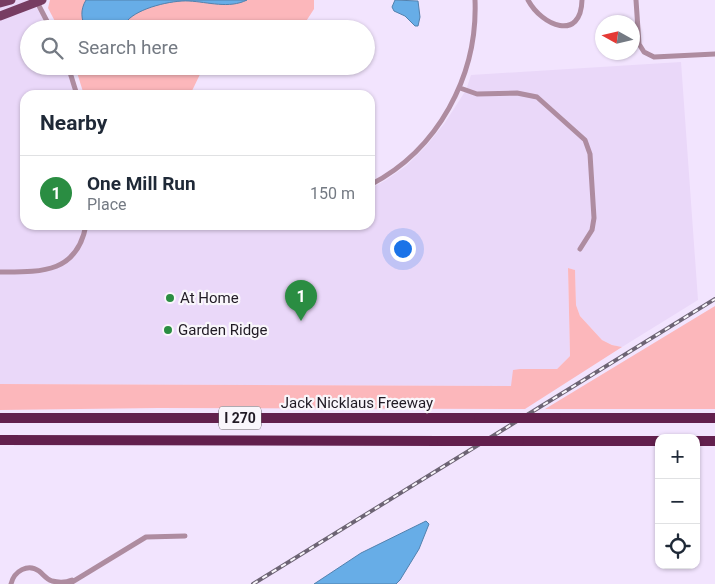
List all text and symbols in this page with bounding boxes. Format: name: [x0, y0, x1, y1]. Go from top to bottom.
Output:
north arrow: [595, 15, 640, 60]
search box: [20, 20, 375, 75]
icon: search: [38, 34, 66, 62]
text: Search here: [78, 36, 178, 59]
text: Nearby: [40, 111, 107, 135]
text: One Mill Run: [87, 172, 196, 195]
text: 1: [51, 184, 61, 203]
text: 150 m: [310, 184, 355, 203]
text: Place: [87, 195, 127, 214]
your location: [390, 236, 416, 262]
pin: 1: [285, 280, 317, 321]
place label: At Home: [180, 289, 239, 307]
marker: At Home: [164, 292, 176, 304]
place label: Garden Ridge: [178, 321, 268, 339]
marker: Garden Ridge: [162, 324, 174, 336]
street label: Jack Nicklaus Freeway: [281, 394, 433, 412]
road number: I 270: [219, 406, 261, 429]
map controls: [655, 434, 700, 569]
button: +: [655, 434, 700, 479]
button: −: [655, 479, 700, 524]
button: locate: [655, 524, 700, 569]

